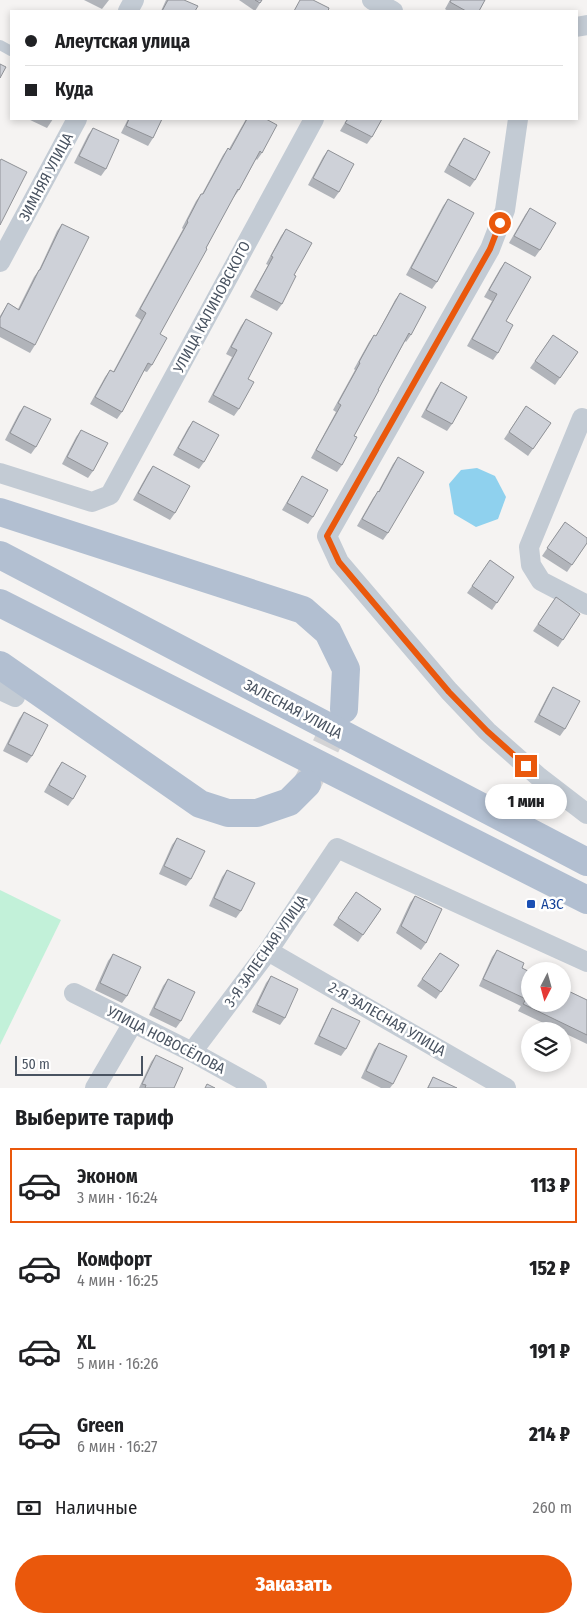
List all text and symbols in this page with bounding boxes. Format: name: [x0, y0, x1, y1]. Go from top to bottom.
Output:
text: Алеутская улица: [55, 30, 190, 53]
text: Куда: [55, 78, 93, 101]
street label: ЗИМНЯЯ УЛИЦА: [15, 130, 77, 224]
route start: [489, 212, 511, 234]
street label: УЛИЦА КАЛИНОВСКОГО: [169, 238, 254, 377]
street label: ЗАЛЕСНАЯ УЛИЦА: [241, 676, 345, 743]
route end: [515, 755, 537, 777]
callout: 1 мин: [485, 784, 567, 818]
text: 1 мин: [508, 792, 544, 811]
street label: 3-Я ЗАЛЕСНАЯ УЛИЦА: [221, 891, 311, 1010]
place label: АЗС: [541, 895, 564, 913]
marker: АЗС: [525, 898, 537, 910]
north arrow: [521, 962, 571, 1012]
map controls: [521, 962, 571, 1072]
street label: 2-Я ЗАЛЕСНАЯ УЛИЦА: [325, 978, 449, 1060]
street label: УЛИЦА НОВОСЁЛОВА: [103, 1002, 228, 1078]
button: layers: [521, 1022, 571, 1072]
scale bar: [15, 1053, 142, 1076]
text: 50 m: [22, 1056, 50, 1073]
text: Выберите тариф: [15, 1104, 174, 1131]
icon: car: [17, 1163, 62, 1208]
text: Эконом: [77, 1165, 138, 1188]
text: 113 ₽: [531, 1174, 570, 1197]
text: 3 мин · 16:24: [77, 1188, 158, 1207]
icon: car: [17, 1246, 62, 1291]
text: Комфорт: [77, 1248, 152, 1271]
text: 152 ₽: [529, 1257, 570, 1280]
text: 4 мин · 16:25: [77, 1271, 158, 1290]
icon: car: [17, 1329, 62, 1374]
text: XL: [77, 1331, 96, 1354]
text: 191 ₽: [530, 1340, 570, 1363]
text: 5 мин · 16:26: [77, 1354, 158, 1373]
icon: car: [17, 1412, 62, 1457]
text: Green: [77, 1414, 124, 1437]
text: 214 ₽: [529, 1423, 570, 1446]
text: 6 мин · 16:27: [77, 1437, 157, 1456]
icon: cash: [15, 1494, 43, 1522]
text: Наличные: [55, 1496, 137, 1519]
text: 260 m: [533, 1498, 572, 1517]
button: Заказать: [15, 1555, 572, 1613]

